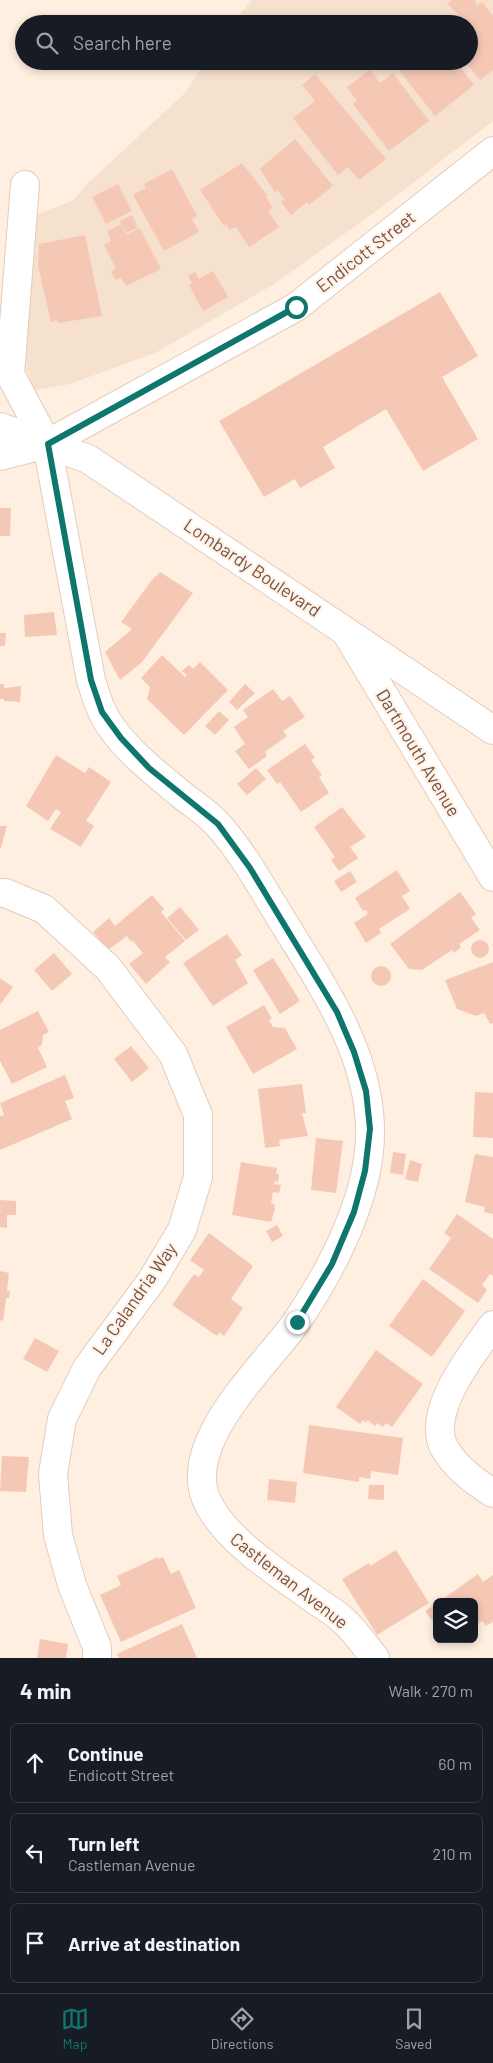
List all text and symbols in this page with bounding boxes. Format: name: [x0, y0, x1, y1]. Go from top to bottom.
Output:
search box: [15, 15, 478, 70]
icon: search: [33, 29, 61, 57]
text: Search here: [73, 31, 172, 54]
street label: Endicott Street: [311, 206, 419, 297]
route start: [285, 296, 308, 319]
street label: Lombardy Boulevard: [180, 513, 325, 621]
street label: Dartmouth Avenue: [372, 685, 466, 820]
street label: La Calandria Way: [87, 1238, 181, 1359]
route end: [286, 1311, 309, 1334]
street label: Castleman Avenue: [226, 1527, 353, 1633]
map controls: [433, 1598, 478, 1643]
button: layers: [433, 1598, 478, 1643]
text: 4 min: [20, 1678, 71, 1703]
text: Walk · 270 m: [388, 1681, 473, 1700]
text: Continue: [68, 1742, 144, 1765]
icon: ahead: [21, 1749, 49, 1777]
text: 60 m: [438, 1754, 472, 1773]
text: Endicott Street: [68, 1765, 174, 1784]
text: Turn left: [68, 1832, 139, 1855]
icon: left: [21, 1839, 49, 1867]
text: 210 m: [433, 1844, 472, 1863]
text: Castleman Avenue: [68, 1855, 196, 1874]
icon: arrive: [21, 1929, 49, 1957]
text: Arrive at destination: [68, 1932, 240, 1955]
tab: Map: [61, 2005, 89, 2052]
tab: Directions: [211, 2005, 273, 2052]
tab: Saved: [395, 2005, 432, 2052]

